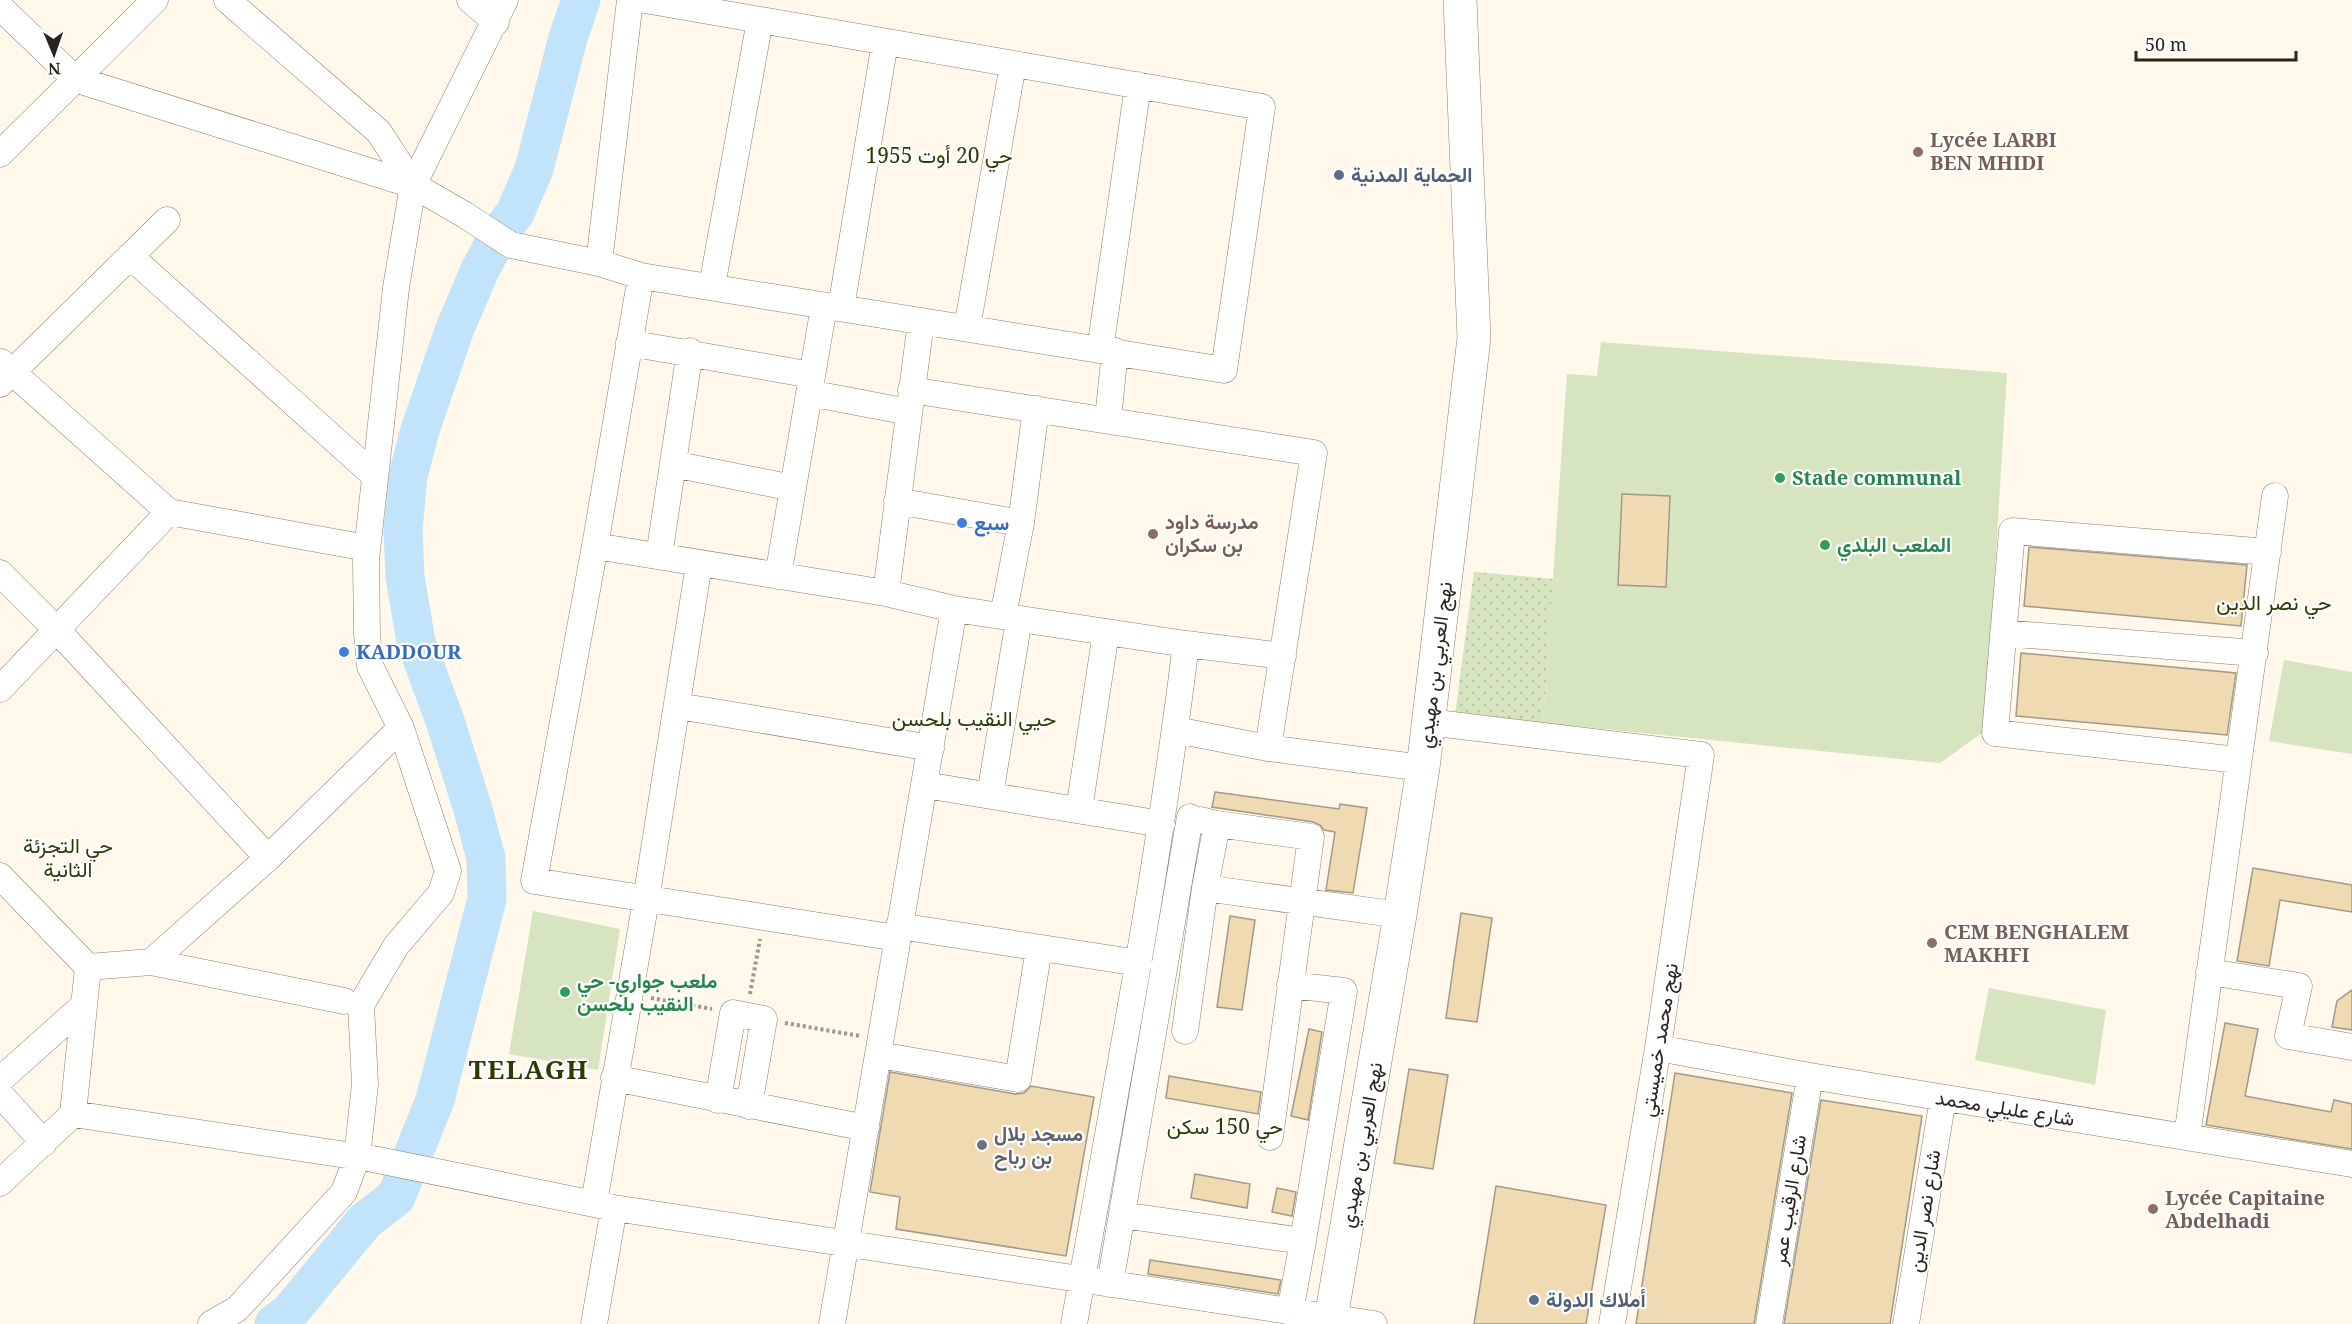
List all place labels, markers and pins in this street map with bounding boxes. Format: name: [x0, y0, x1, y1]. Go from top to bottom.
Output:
place label: Lycée LARBI BEN MHIDI: [1930, 126, 2057, 176]
marker: Lycée LARBI BEN MHIDI: [1911, 145, 1925, 159]
place label: الحماية المدنية: [1351, 161, 1472, 188]
marker: الحماية المدنية: [1332, 168, 1346, 182]
place label: Stade communal: [1792, 464, 1961, 491]
marker: Stade communal: [1773, 471, 1787, 485]
place label: مدرسة داود بن سكران: [1165, 508, 1259, 558]
place label: سبع: [974, 509, 1009, 537]
marker: سبع: [955, 516, 969, 530]
marker: مدرسة داود بن سكران: [1146, 527, 1160, 541]
place label: الملعب البلدي: [1837, 531, 1951, 562]
marker: الملعب البلدي: [1818, 538, 1832, 552]
place label: KADDOUR: [356, 638, 462, 665]
marker: KADDOUR: [337, 645, 351, 659]
place label: CEM BENGHALEM MAKHFI: [1944, 918, 2129, 968]
marker: CEM BENGHALEM MAKHFI: [1925, 936, 1939, 950]
place label: ملعب جواري- حي النقيب بلحسن: [577, 967, 717, 1017]
marker: ملعب جواري- حي النقيب بلحسن: [558, 985, 572, 999]
place label: مسجد بلال بن رباح: [994, 1120, 1083, 1171]
marker: مسجد بلال بن رباح: [975, 1138, 989, 1152]
place label: Lycée Capitaine Abdelhadi: [2165, 1184, 2325, 1234]
marker: Lycée Capitaine Abdelhadi: [2146, 1202, 2160, 1216]
place label: أملاك الدولة: [1546, 1286, 1646, 1313]
marker: أملاك الدولة: [1527, 1293, 1541, 1307]

